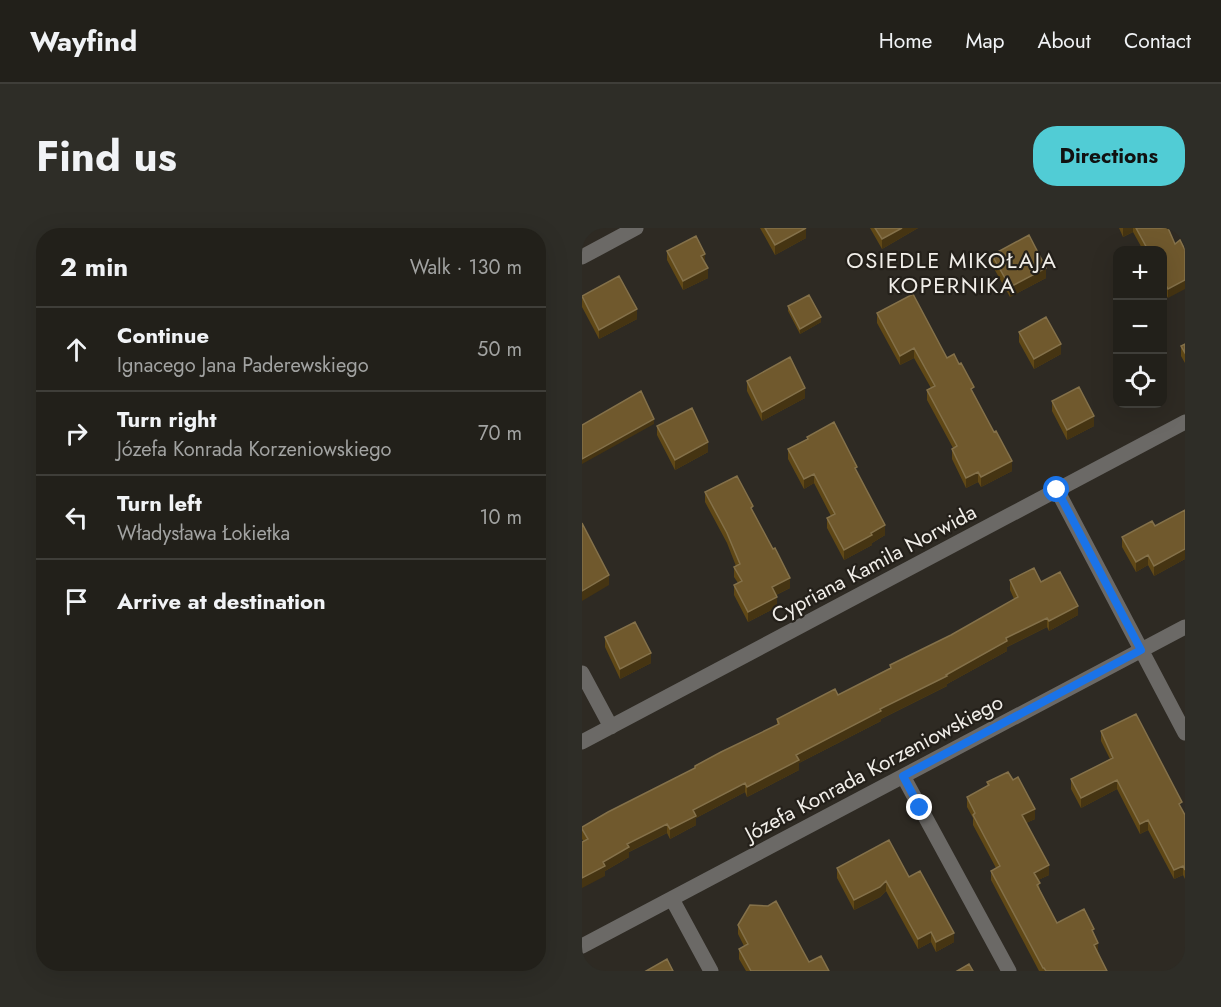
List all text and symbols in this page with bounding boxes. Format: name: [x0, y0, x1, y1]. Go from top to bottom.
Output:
text: Wayfind: [30, 21, 137, 62]
text: Home: [879, 26, 932, 56]
text: Map: [965, 26, 1005, 56]
text: About: [1038, 26, 1091, 56]
text: Contact: [1124, 26, 1191, 56]
text: Find us: [36, 126, 177, 187]
button: Directions: [1033, 126, 1185, 186]
district label: OSIEDLE MIKOŁAJA KOPERNIKA: [846, 244, 1058, 301]
map controls: [1113, 246, 1167, 408]
button: +: [1113, 246, 1167, 300]
text: 2 min: [60, 248, 128, 286]
text: Walk · 130 m: [410, 253, 522, 282]
button: −: [1113, 300, 1167, 354]
text: Continue: [117, 319, 209, 351]
icon: ahead: [60, 333, 93, 366]
text: 50 m: [477, 335, 522, 364]
text: Ignacego Jana Paderewskiego: [117, 351, 369, 380]
button: locate: [1113, 354, 1167, 408]
text: Turn right: [117, 403, 217, 435]
icon: right: [60, 417, 93, 450]
text: 70 m: [478, 419, 522, 448]
text: Józefa Konrada Korzeniowskiego: [117, 435, 391, 464]
route start: [1043, 476, 1069, 502]
text: Turn left: [117, 487, 202, 519]
street label: Cypriana Kamila Norwida: [766, 497, 982, 631]
icon: left: [60, 501, 93, 534]
text: 10 m: [479, 503, 522, 532]
text: Władysława Łokietka: [117, 519, 290, 548]
icon: arrive: [60, 585, 93, 618]
text: Arrive at destination: [117, 585, 326, 617]
street label: Józefa Konrada Korzeniowskiego: [737, 687, 1008, 850]
route end: [906, 794, 932, 820]

